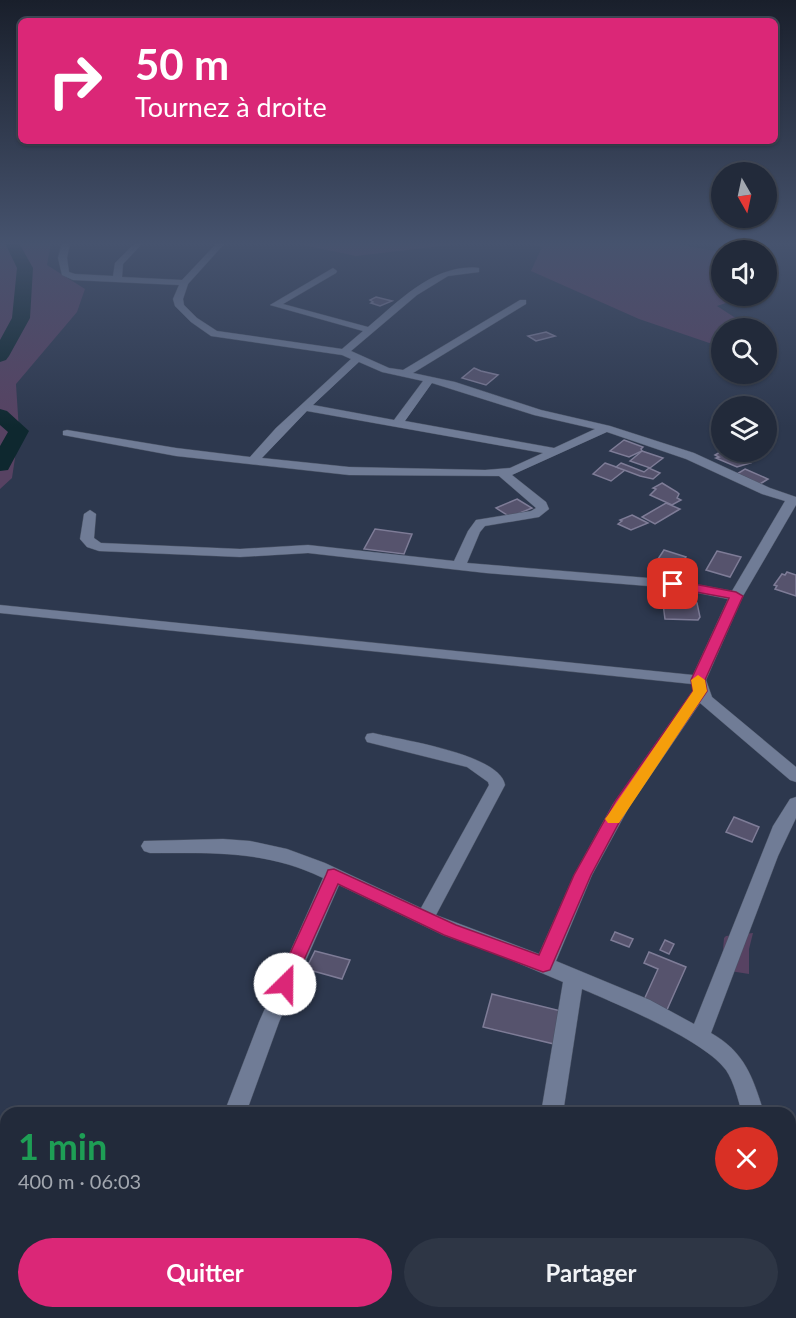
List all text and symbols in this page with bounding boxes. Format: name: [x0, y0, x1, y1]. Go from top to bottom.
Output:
text: 50 m: [135, 39, 229, 89]
icon: right: [36, 42, 114, 120]
text: Tournez à droite: [135, 90, 327, 123]
north arrow: [711, 162, 777, 228]
map controls: [711, 162, 777, 462]
button: sound: [711, 240, 777, 306]
button: search: [711, 318, 777, 384]
button: layers: [711, 396, 777, 462]
pin: [647, 558, 698, 609]
icon: arrive: [656, 567, 689, 600]
position arrow: [253, 952, 317, 1016]
text: 1 min: [18, 1124, 107, 1168]
button: close: [715, 1127, 778, 1190]
text: 400 m · 06:03: [18, 1169, 141, 1193]
button: Quitter: [18, 1238, 392, 1307]
button: Partager: [404, 1238, 778, 1307]

